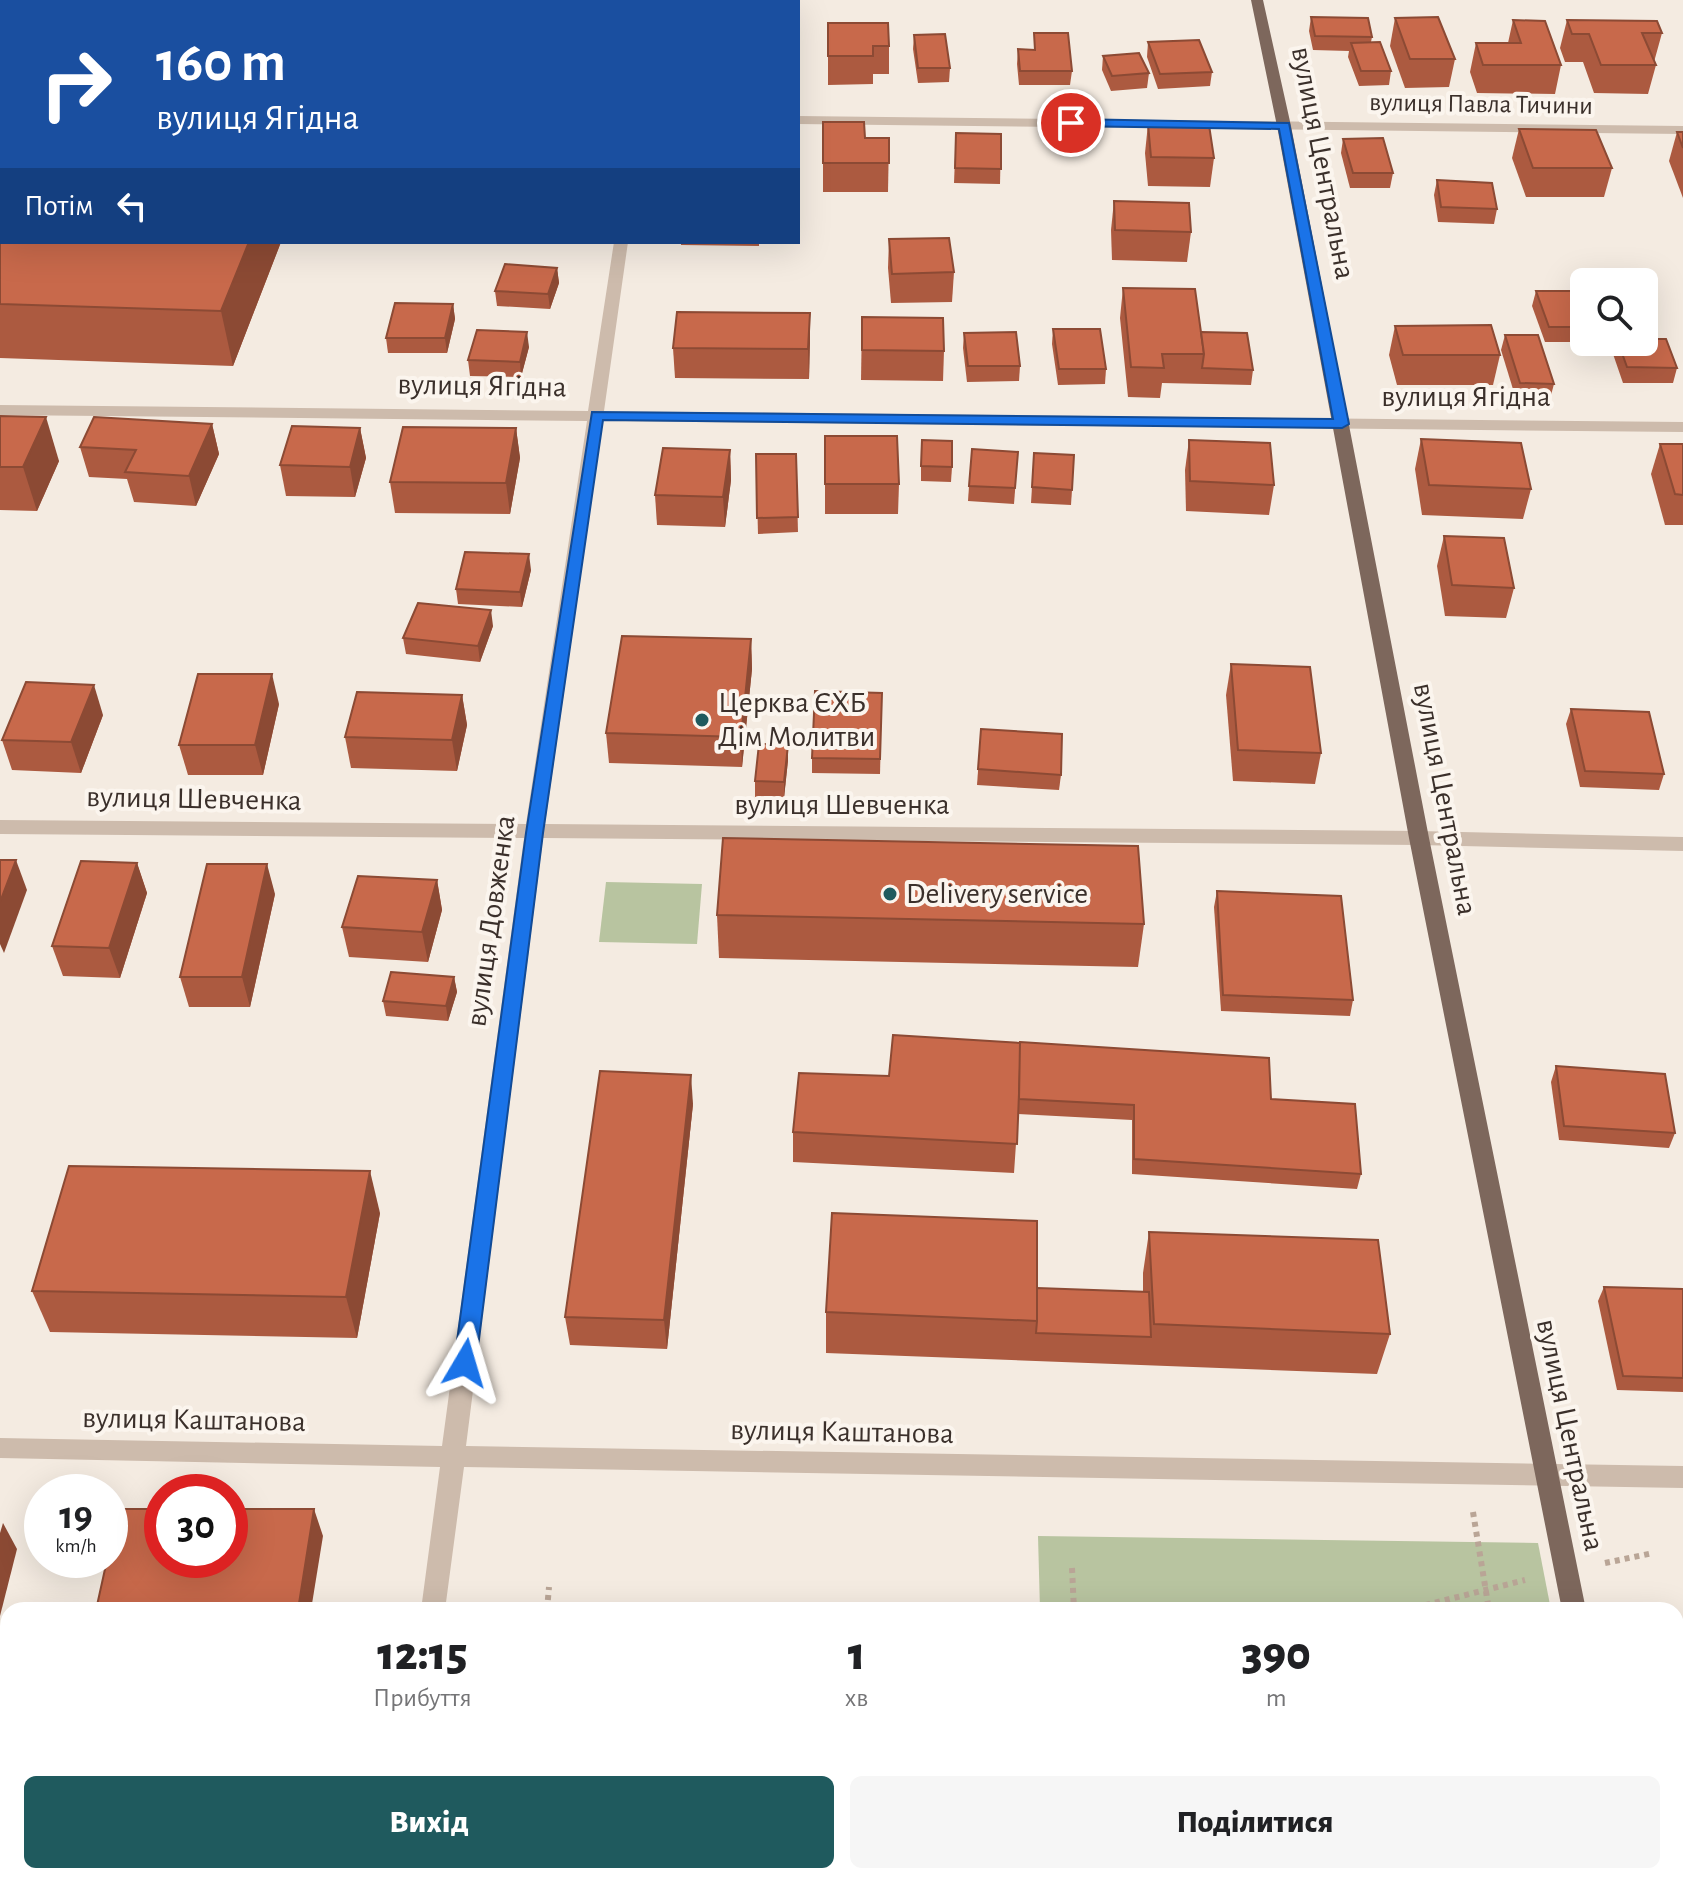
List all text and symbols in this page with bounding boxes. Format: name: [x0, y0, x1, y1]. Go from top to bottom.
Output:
icon: right: [24, 32, 128, 136]
text: 160 m: [156, 35, 286, 91]
street label: вулиця Центральна: [1286, 44, 1360, 282]
pin: [1037, 89, 1105, 157]
street label: вулиця Павла Тичини: [1369, 89, 1593, 119]
text: вулиця Ягідна: [156, 100, 359, 136]
icon: arrive: [1049, 101, 1093, 145]
icon: left: [110, 184, 154, 228]
text: Потім: [24, 191, 94, 221]
map controls: [1570, 268, 1658, 356]
button: search: [1570, 268, 1658, 356]
street label: вулиця Ягідна: [397, 370, 567, 402]
street label: вулиця Ягідна: [1381, 382, 1551, 412]
street label: вулиця Центральна: [1408, 680, 1482, 918]
place label: Церква ЄХБ Дім Молитви: [718, 688, 875, 752]
marker: Церква ЄХБ Дім Молитви: [693, 711, 711, 729]
street label: вулиця Шевченка: [86, 782, 302, 816]
street label: вулиця Шевченка: [734, 790, 950, 820]
street label: вулиця Довженка: [461, 813, 521, 1029]
place label: Delivery service: [906, 879, 1088, 909]
marker: Delivery service: [881, 885, 899, 903]
street label: вулиця Центральна: [1531, 1316, 1609, 1554]
position arrow: [423, 1321, 507, 1405]
street label: вулиця Каштанова: [82, 1403, 306, 1437]
street label: вулиця Каштанова: [730, 1415, 954, 1449]
speed limit sign: 30: [144, 1474, 248, 1578]
text: 19: [59, 1496, 93, 1536]
text: km/h: [55, 1536, 97, 1556]
text: 12:15: [377, 1631, 467, 1679]
text: 1: [848, 1631, 865, 1679]
text: 390: [1241, 1631, 1311, 1679]
text: Прибуття: [373, 1685, 472, 1711]
text: хв: [845, 1685, 868, 1711]
text: m: [1266, 1685, 1287, 1711]
button: Вихід: [24, 1776, 834, 1868]
button: Поділитися: [850, 1776, 1660, 1868]

